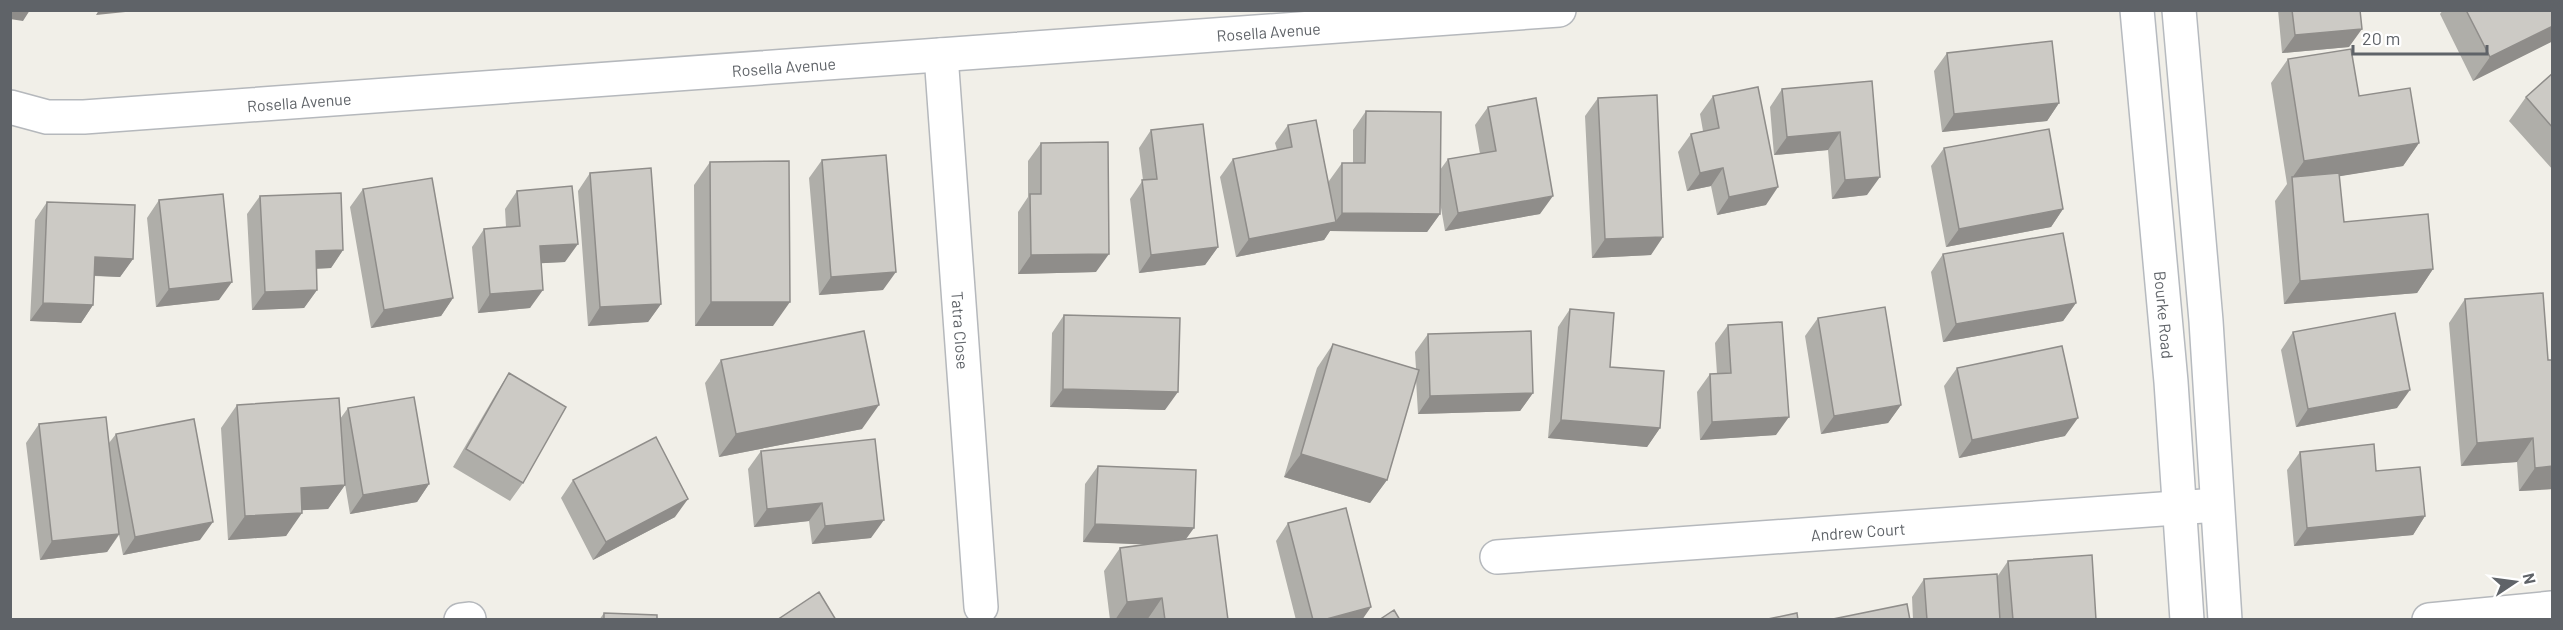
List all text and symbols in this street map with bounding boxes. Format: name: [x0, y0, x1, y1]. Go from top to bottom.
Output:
street label: Rosella Avenue: [1216, 18, 1321, 44]
scale bar: [2353, 18, 2486, 56]
text: 20 m: [2362, 27, 2400, 49]
street label: Rosella Avenue: [731, 53, 837, 79]
street label: Rosella Avenue: [246, 88, 352, 115]
street label: Bourke Road: [2151, 270, 2178, 359]
street label: Tatra Close: [949, 290, 973, 370]
street label: Andrew Court: [1810, 518, 1906, 544]
north arrow: [2485, 552, 2545, 612]
text: N: [2520, 571, 2541, 586]

